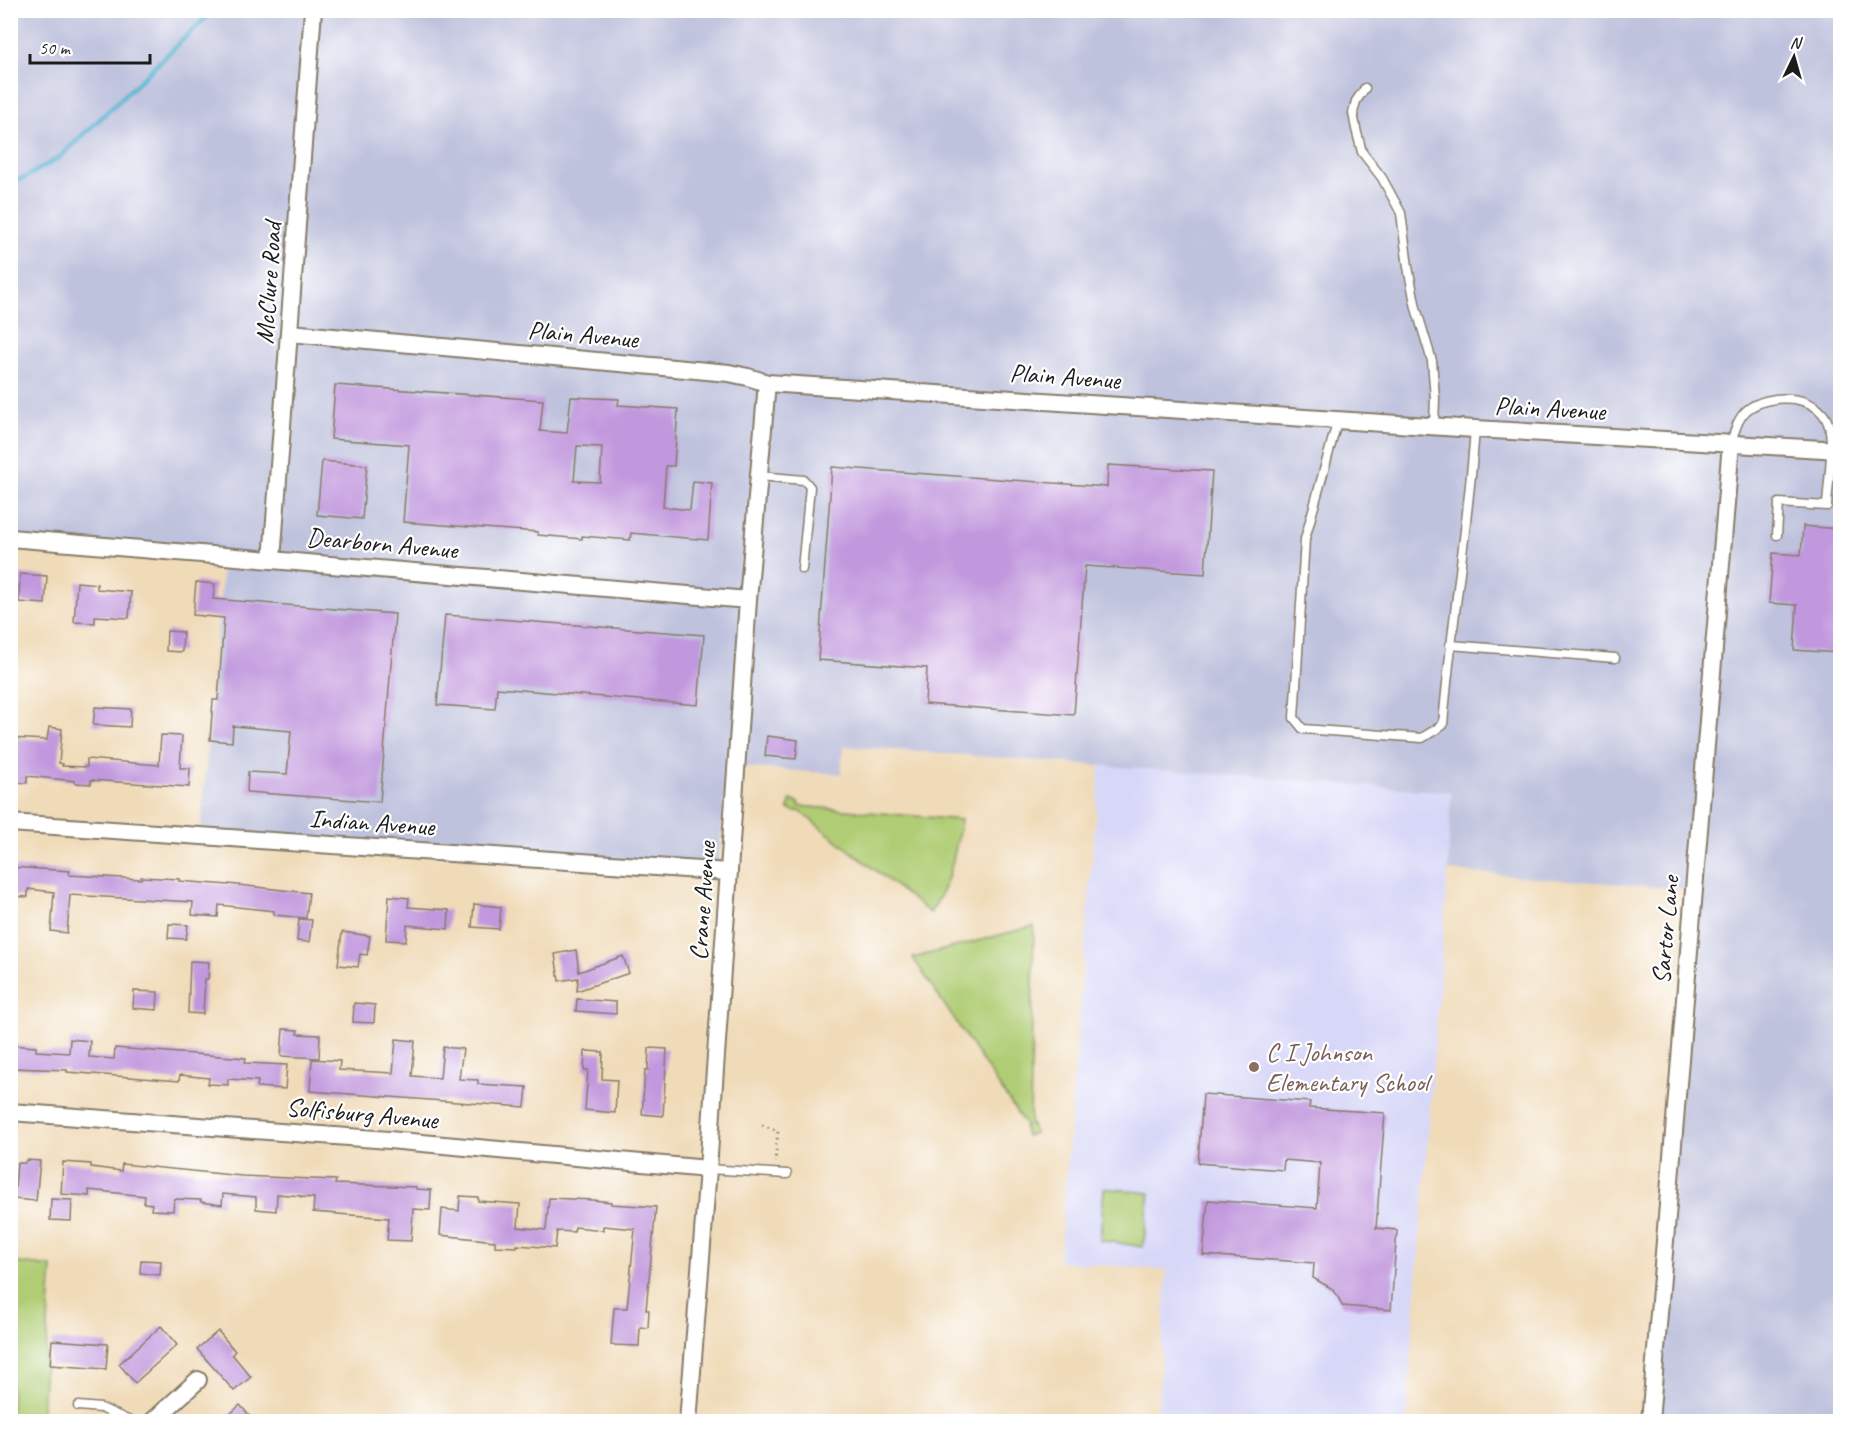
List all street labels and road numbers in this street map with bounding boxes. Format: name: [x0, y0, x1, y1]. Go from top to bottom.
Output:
street label: McClure Road: [248, 217, 289, 345]
street label: Plain Avenue: [526, 313, 641, 356]
street label: Plain Avenue: [1009, 356, 1123, 397]
street label: Plain Avenue: [1494, 389, 1608, 428]
street label: Dearborn Avenue: [305, 520, 460, 567]
street label: Indian Avenue: [308, 802, 437, 843]
street label: Crane Avenue: [682, 839, 723, 962]
street label: Sartor Lane: [1644, 872, 1687, 985]
street label: Solfisburg Avenue: [285, 1090, 441, 1137]

